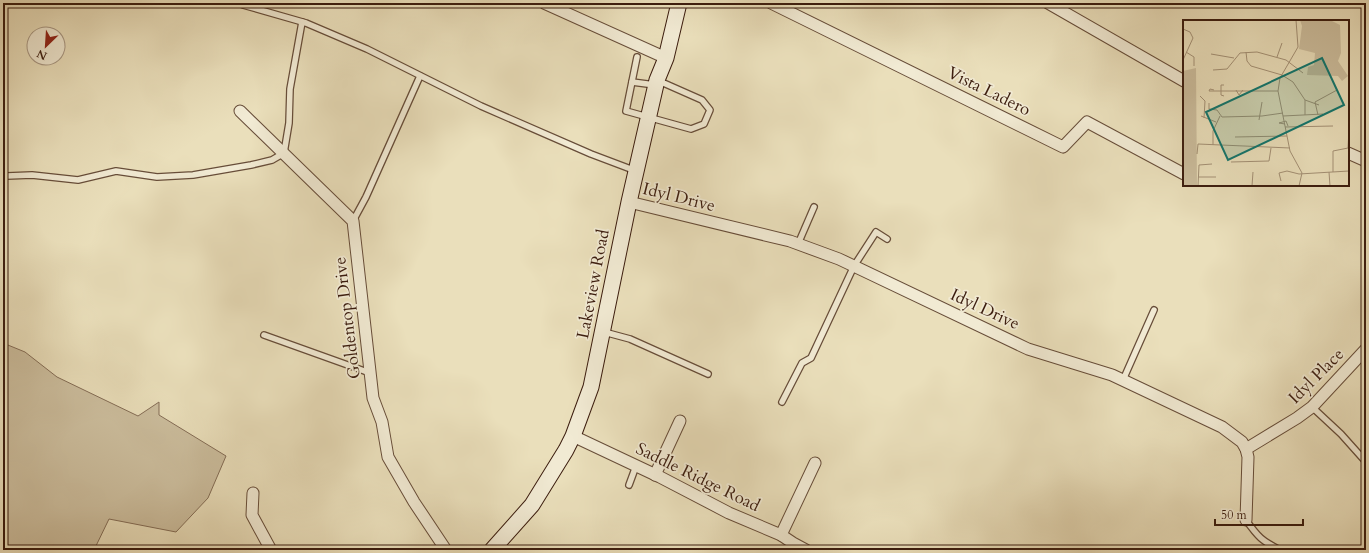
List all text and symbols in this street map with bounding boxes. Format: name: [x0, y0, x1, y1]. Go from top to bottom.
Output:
inset map: [1183, 20, 1349, 186]
north arrow: [26, 26, 66, 66]
text: N: [34, 46, 49, 63]
street label: Vista Ladero: [943, 61, 1035, 121]
street label: Idyl Drive: [640, 177, 718, 217]
street label: Lakeview Road: [571, 227, 615, 341]
street label: Goldentop Drive: [328, 256, 366, 380]
street label: Idyl Drive: [947, 283, 1023, 335]
street label: Idyl Place: [1283, 343, 1349, 409]
street label: Saddle Ridge Road: [632, 437, 764, 517]
scale bar: [1215, 501, 1303, 527]
text: 50 m: [1221, 507, 1248, 523]

